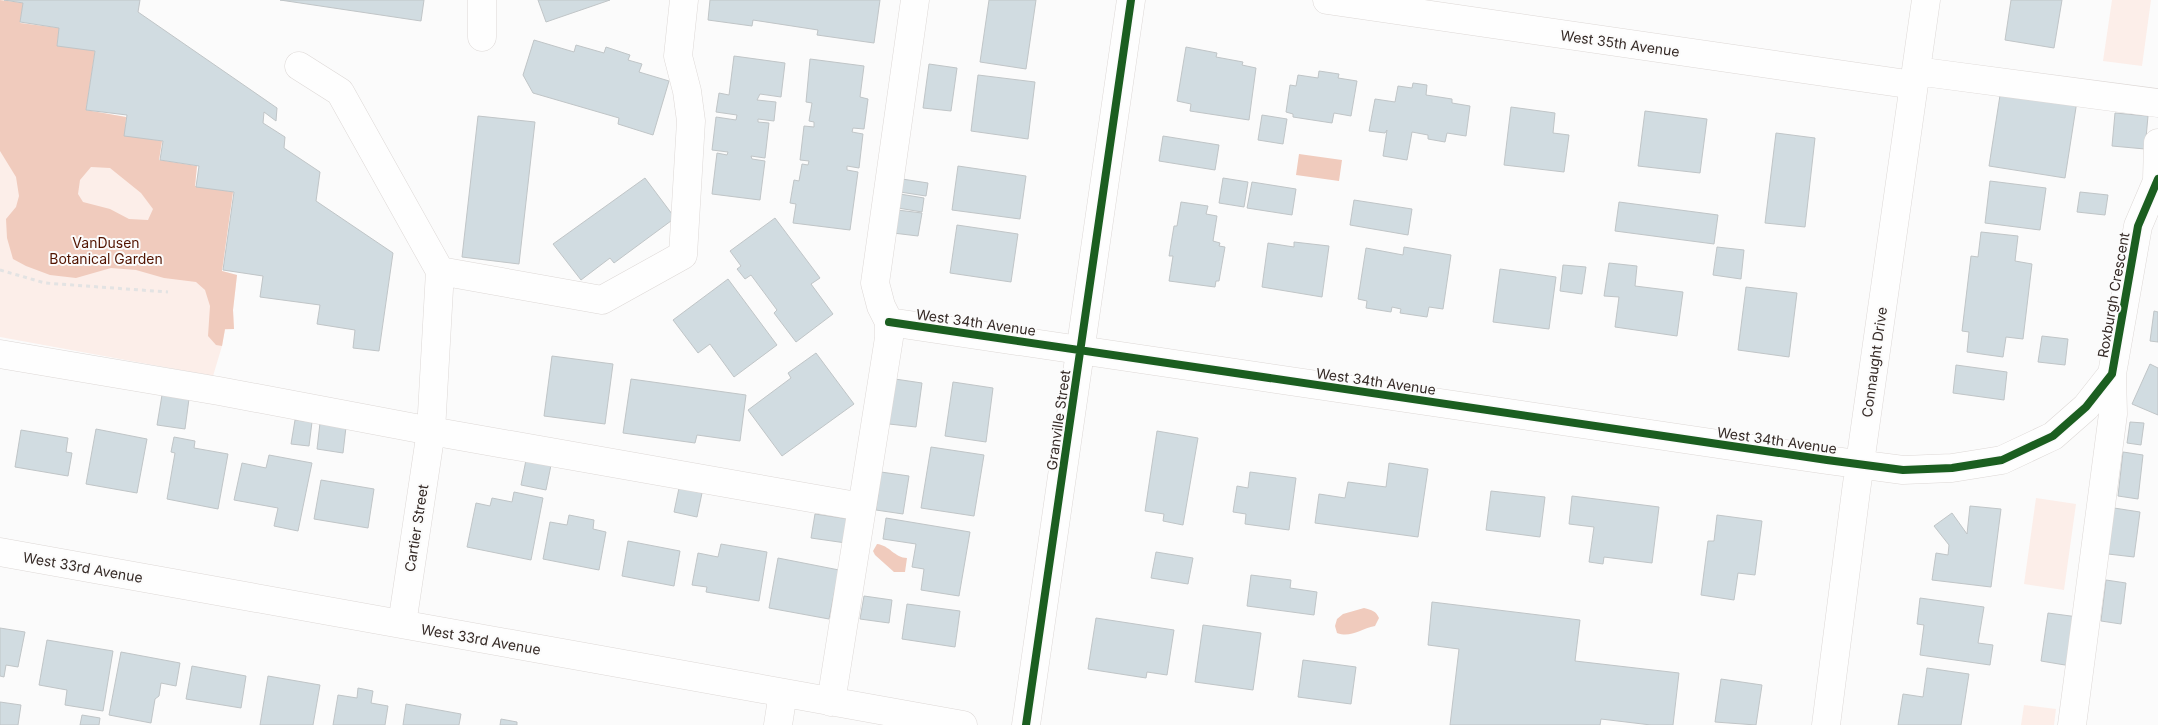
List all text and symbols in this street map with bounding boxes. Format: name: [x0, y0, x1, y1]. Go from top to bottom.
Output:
street label: West 35th Avenue: [1559, 26, 1681, 60]
street label: Roxburgh Crescent: [2094, 231, 2132, 359]
park label: VanDusen Botanical Garden: [49, 234, 163, 267]
street label: West 34th Avenue: [915, 305, 1037, 339]
street label: Connaught Drive: [1858, 306, 1890, 418]
street label: West 34th Avenue: [1315, 364, 1437, 398]
street label: Granville Street: [1043, 368, 1074, 471]
street label: West 34th Avenue: [1716, 423, 1838, 457]
street label: Cartier Street: [401, 483, 431, 573]
street label: West 33rd Avenue: [22, 548, 144, 586]
street label: West 33rd Avenue: [420, 620, 542, 658]

